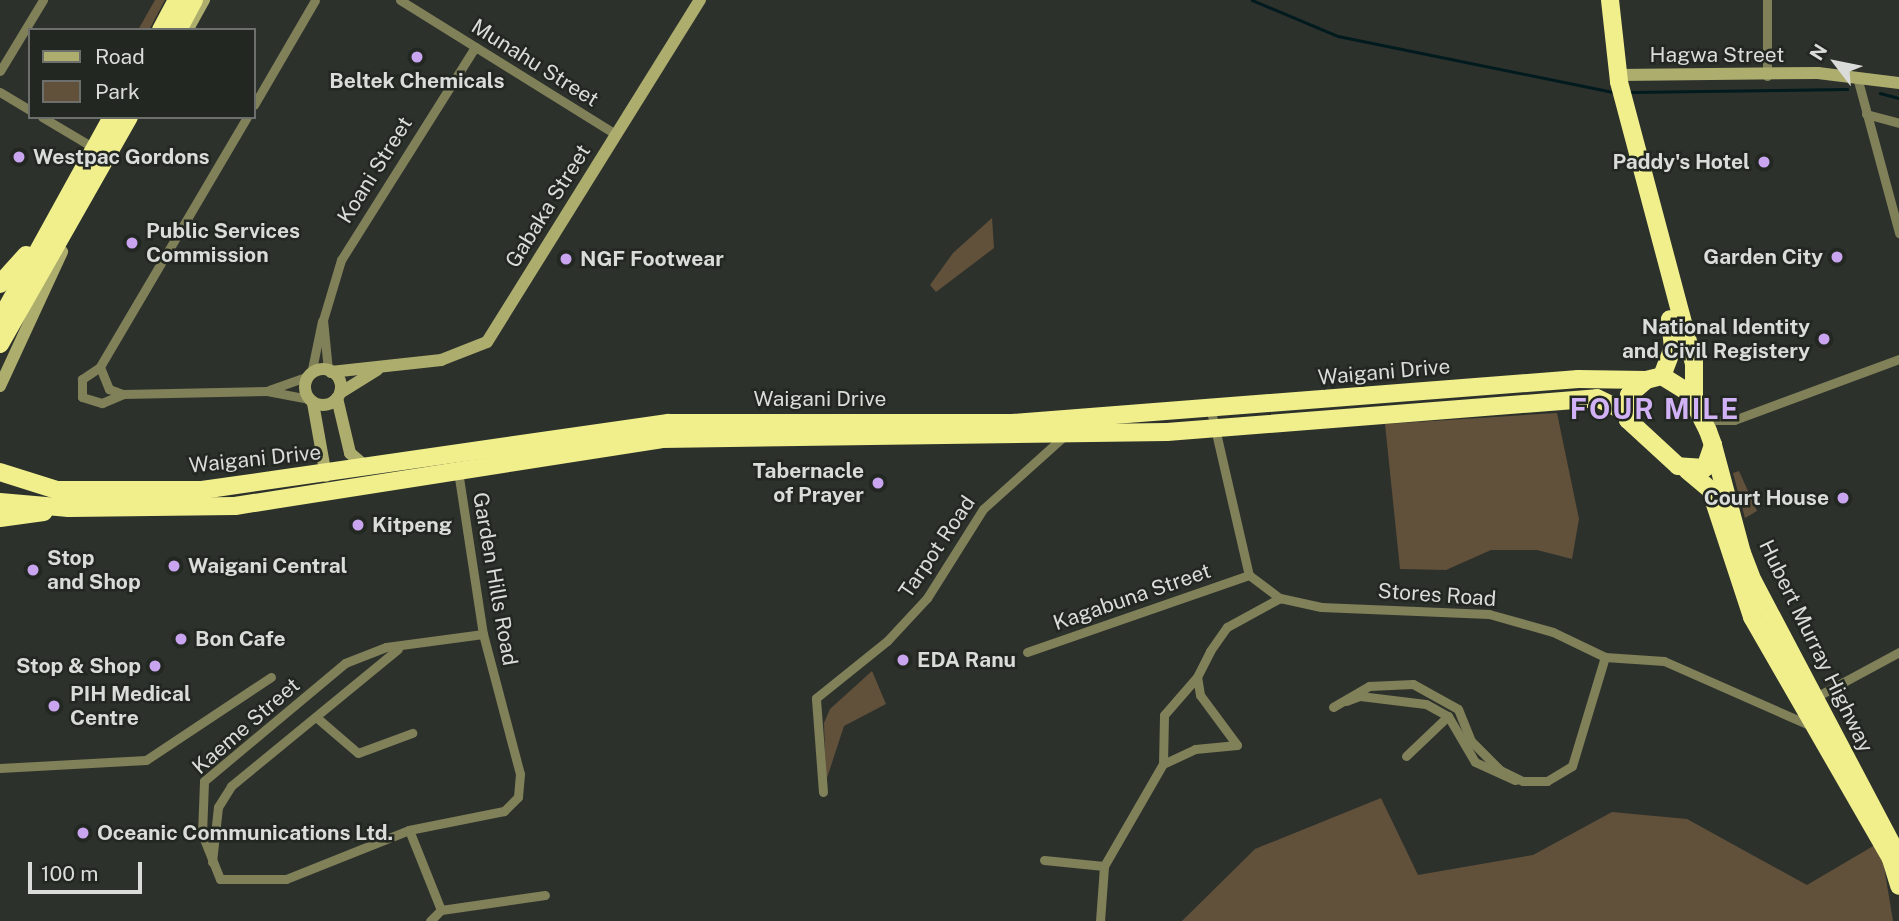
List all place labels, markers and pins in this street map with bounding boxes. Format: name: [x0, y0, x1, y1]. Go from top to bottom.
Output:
marker: Beltek Chemicals: [409, 49, 425, 65]
place label: Beltek Chemicals: [329, 68, 505, 94]
place label: Westpac Gordons: [33, 144, 210, 170]
marker: Westpac Gordons: [11, 149, 27, 165]
place label: Paddy's Hotel: [1612, 149, 1750, 175]
marker: Paddy's Hotel: [1756, 154, 1772, 170]
place label: Public Services Commission: [146, 218, 300, 268]
marker: Public Services Commission: [124, 235, 140, 251]
place label: Garden City: [1703, 244, 1823, 270]
place label: NGF Footwear: [580, 246, 724, 272]
marker: Garden City: [1829, 249, 1845, 265]
marker: NGF Footwear: [558, 251, 574, 267]
place label: National Identity and Civil Registery: [1622, 314, 1810, 364]
marker: National Identity and Civil Registery: [1816, 331, 1832, 347]
place label: Tabernacle of Prayer: [753, 458, 864, 508]
marker: Tabernacle of Prayer: [870, 475, 886, 491]
place label: Court House: [1704, 485, 1829, 511]
marker: Court House: [1835, 490, 1851, 506]
place label: Kitpeng: [372, 512, 452, 538]
marker: Kitpeng: [350, 517, 366, 533]
place label: Stop and Shop: [47, 545, 141, 595]
place label: Waigani Central: [188, 553, 348, 579]
marker: Waigani Central: [166, 558, 182, 574]
marker: Stop and Shop: [25, 562, 41, 578]
place label: Bon Cafe: [195, 626, 286, 652]
marker: Bon Cafe: [173, 631, 189, 647]
place label: EDA Ranu: [917, 647, 1016, 673]
marker: EDA Ranu: [895, 652, 911, 668]
place label: Stop & Shop: [16, 653, 141, 679]
marker: Stop & Shop: [147, 658, 163, 674]
place label: PIH Medical Centre: [70, 681, 191, 731]
marker: PIH Medical Centre: [44, 696, 64, 716]
place label: Oceanic Communications Ltd.: [97, 820, 393, 846]
marker: Oceanic Communications Ltd.: [75, 825, 91, 841]

